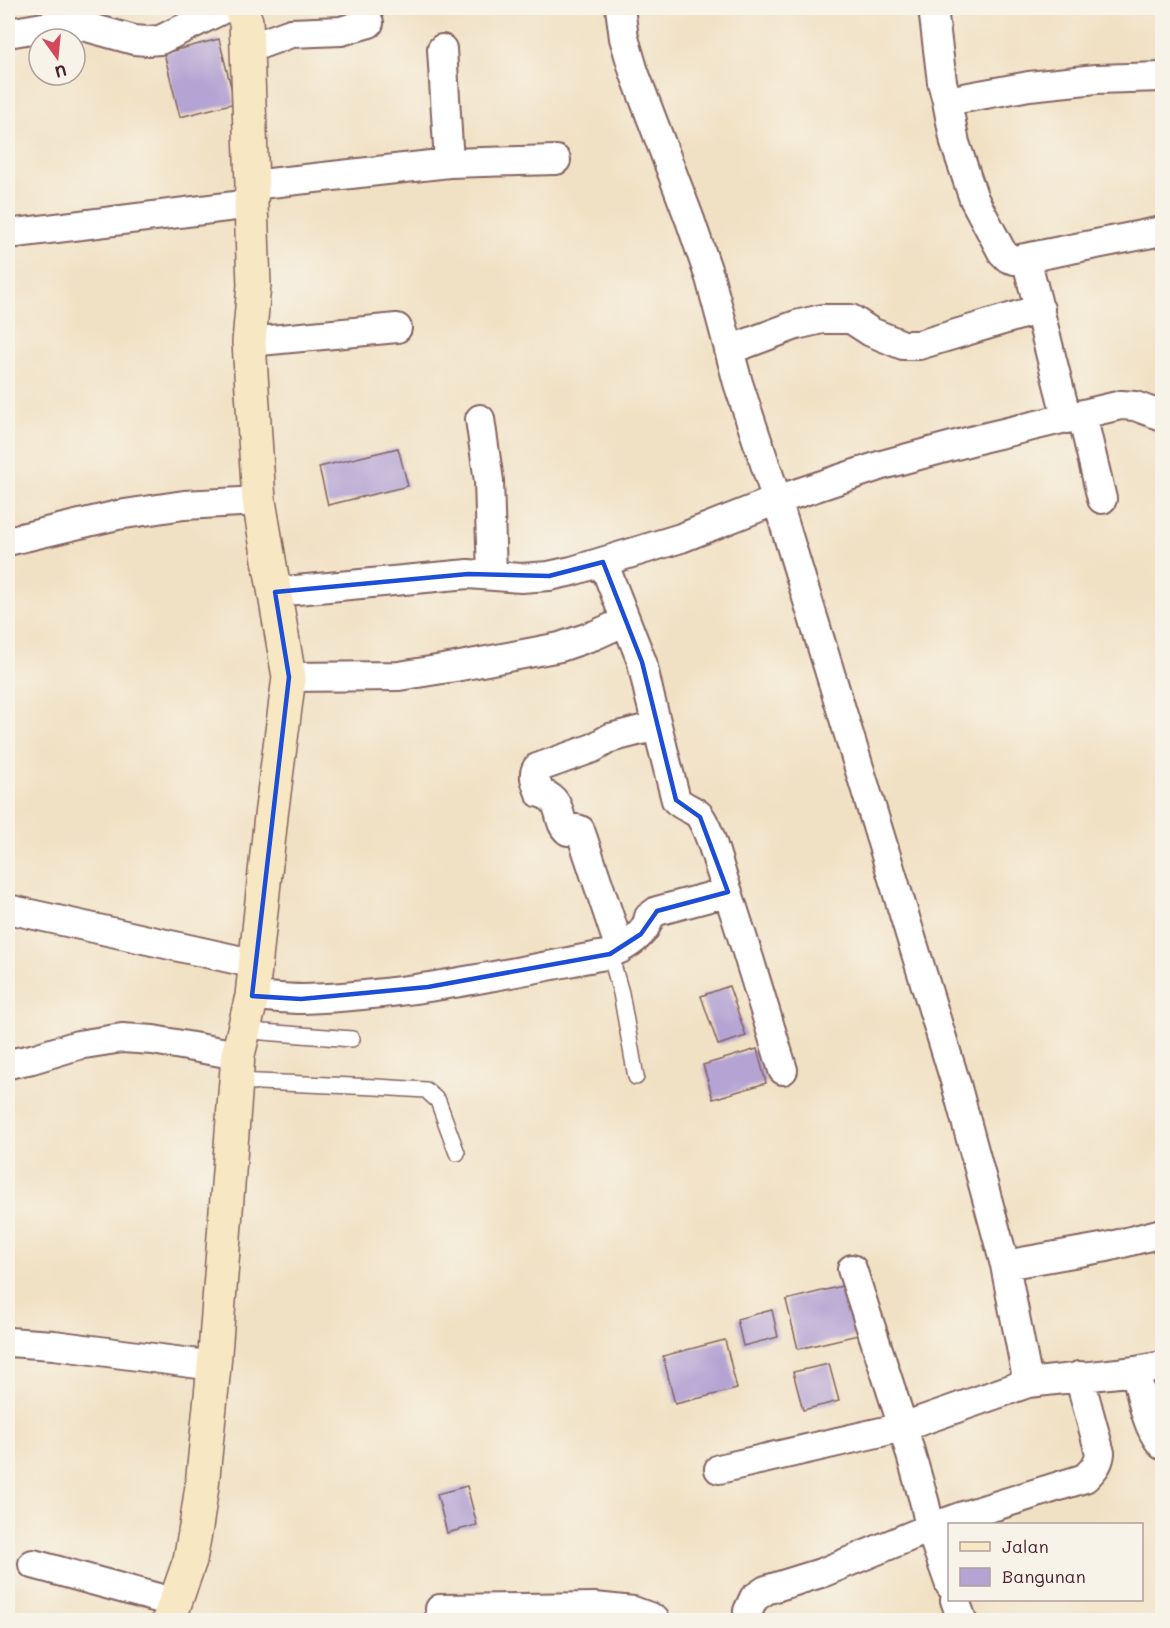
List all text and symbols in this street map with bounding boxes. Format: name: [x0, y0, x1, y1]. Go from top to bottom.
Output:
north arrow: [27, 27, 87, 87]
text: U: [53, 60, 69, 84]
legend: [948, 1523, 1143, 1601]
text: Jalan: [1002, 1534, 1049, 1558]
text: Bangunan: [1002, 1564, 1086, 1588]

